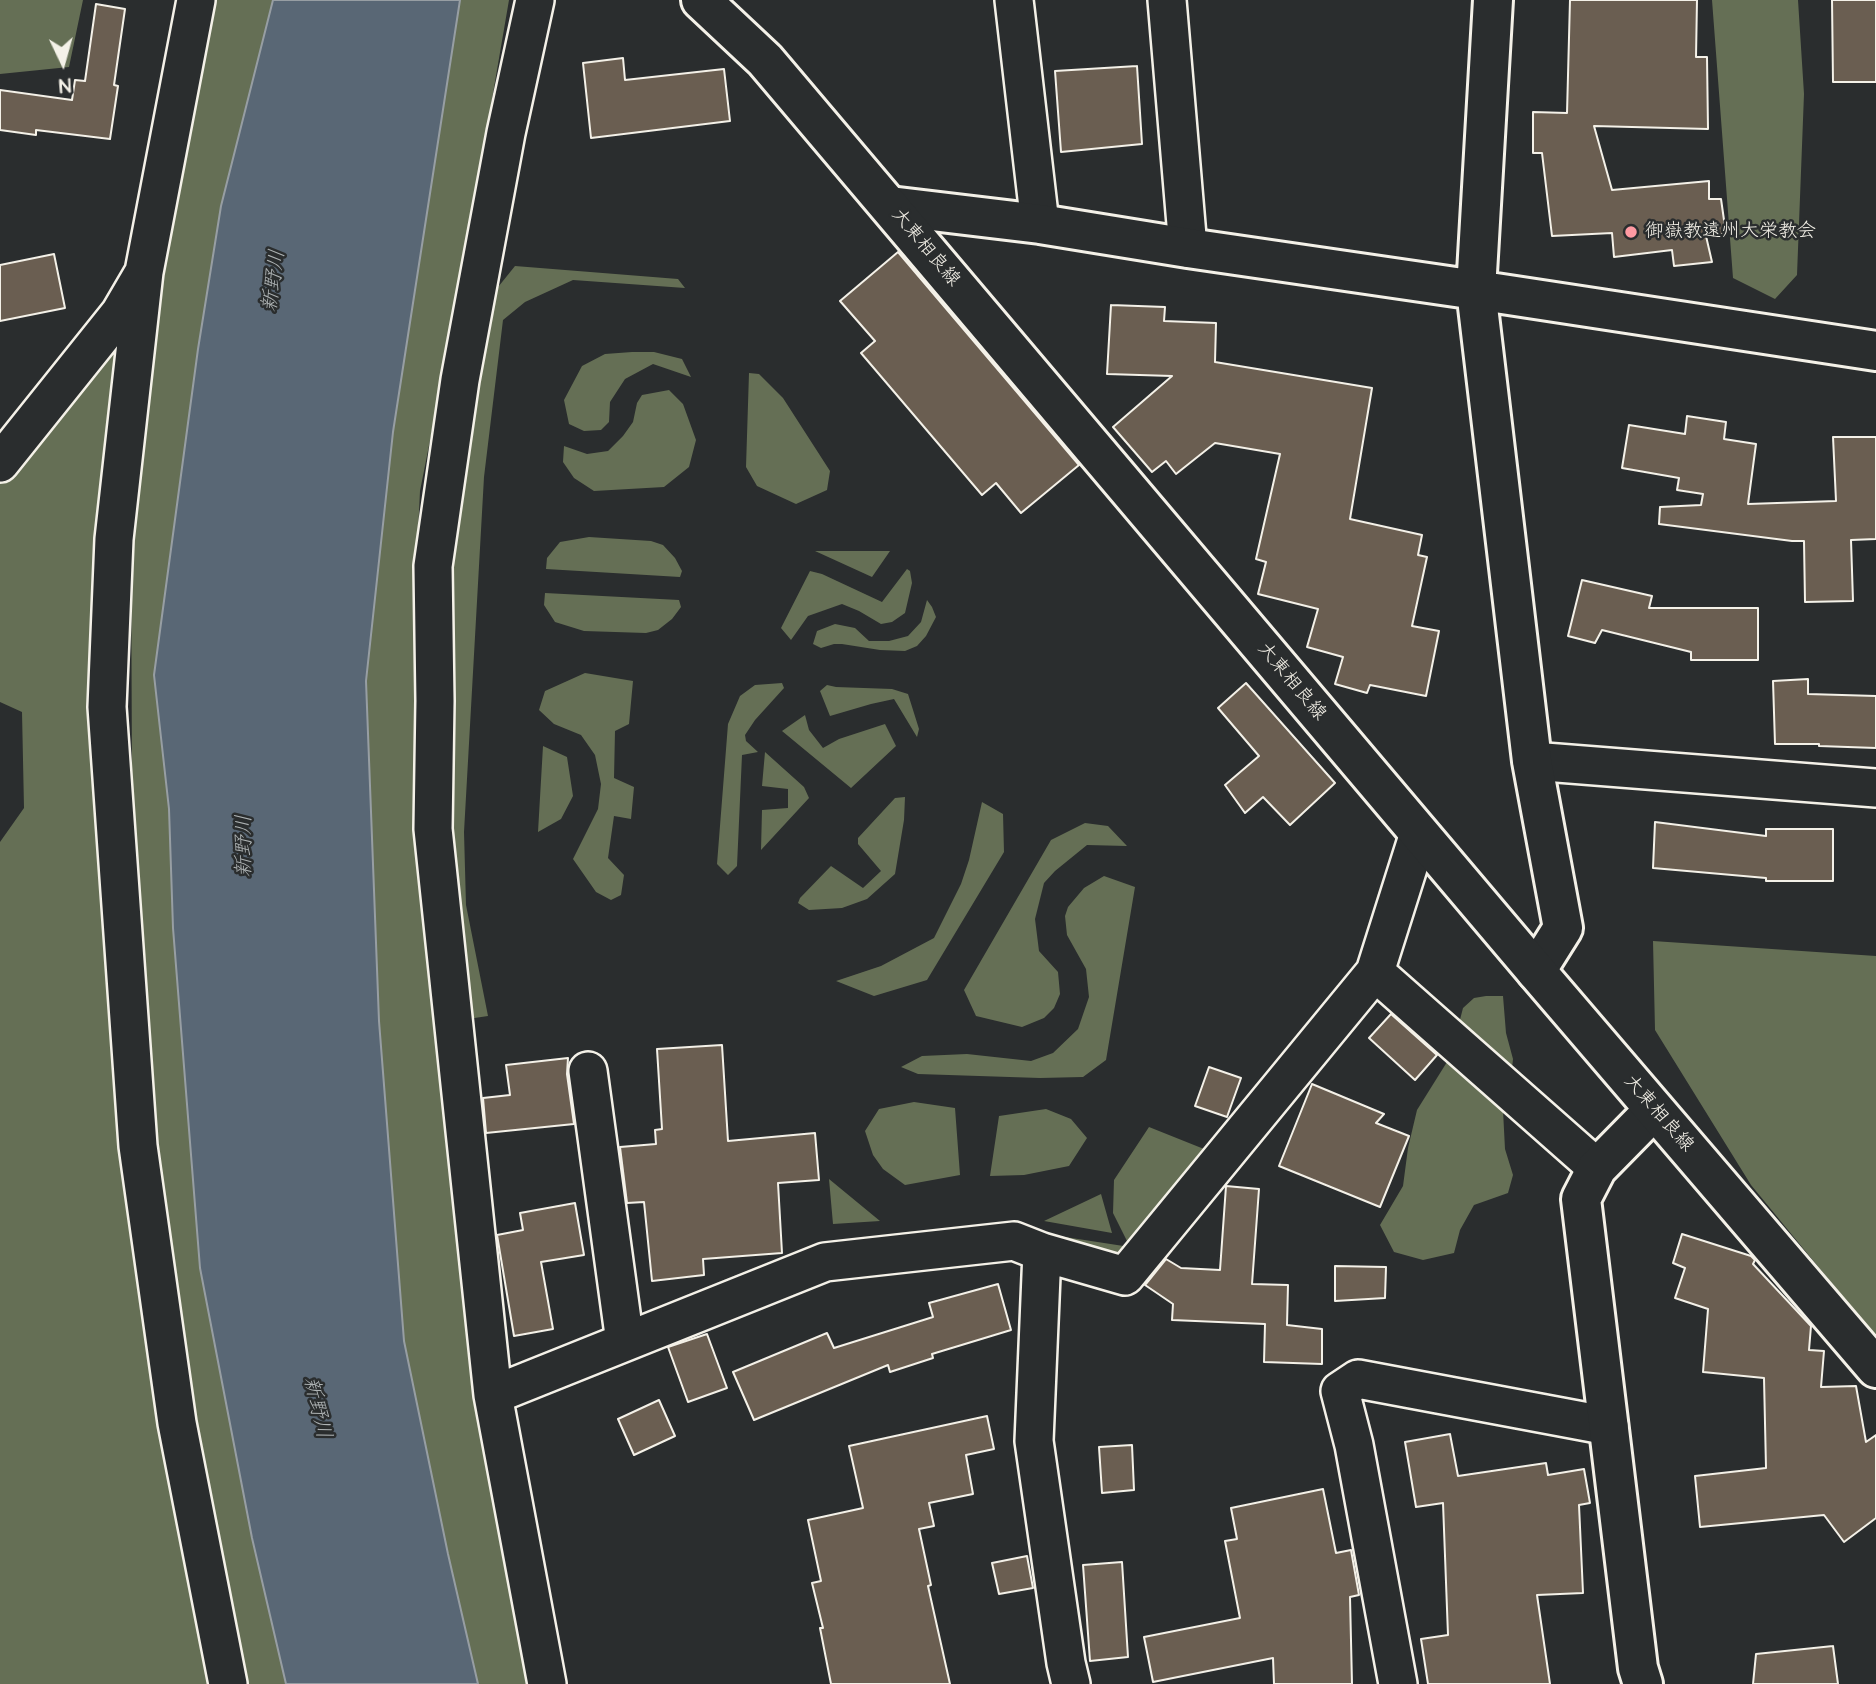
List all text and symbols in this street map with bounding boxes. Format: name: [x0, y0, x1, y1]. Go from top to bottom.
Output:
north arrow: [28, 28, 98, 98]
text: N: [58, 70, 72, 98]
street label: 大東相良線: [886, 204, 964, 292]
place label: 御嶽教遠州大栄教会: [1645, 221, 1816, 243]
marker: 御嶽教遠州大栄教会: [1623, 224, 1639, 240]
water label: 新野川: [258, 248, 292, 314]
street label: 大東相良線: [1252, 638, 1330, 726]
water label: 新野川: [233, 815, 259, 877]
street label: 大東相良線: [1618, 1071, 1698, 1157]
water label: 新野川: [297, 1374, 335, 1442]

